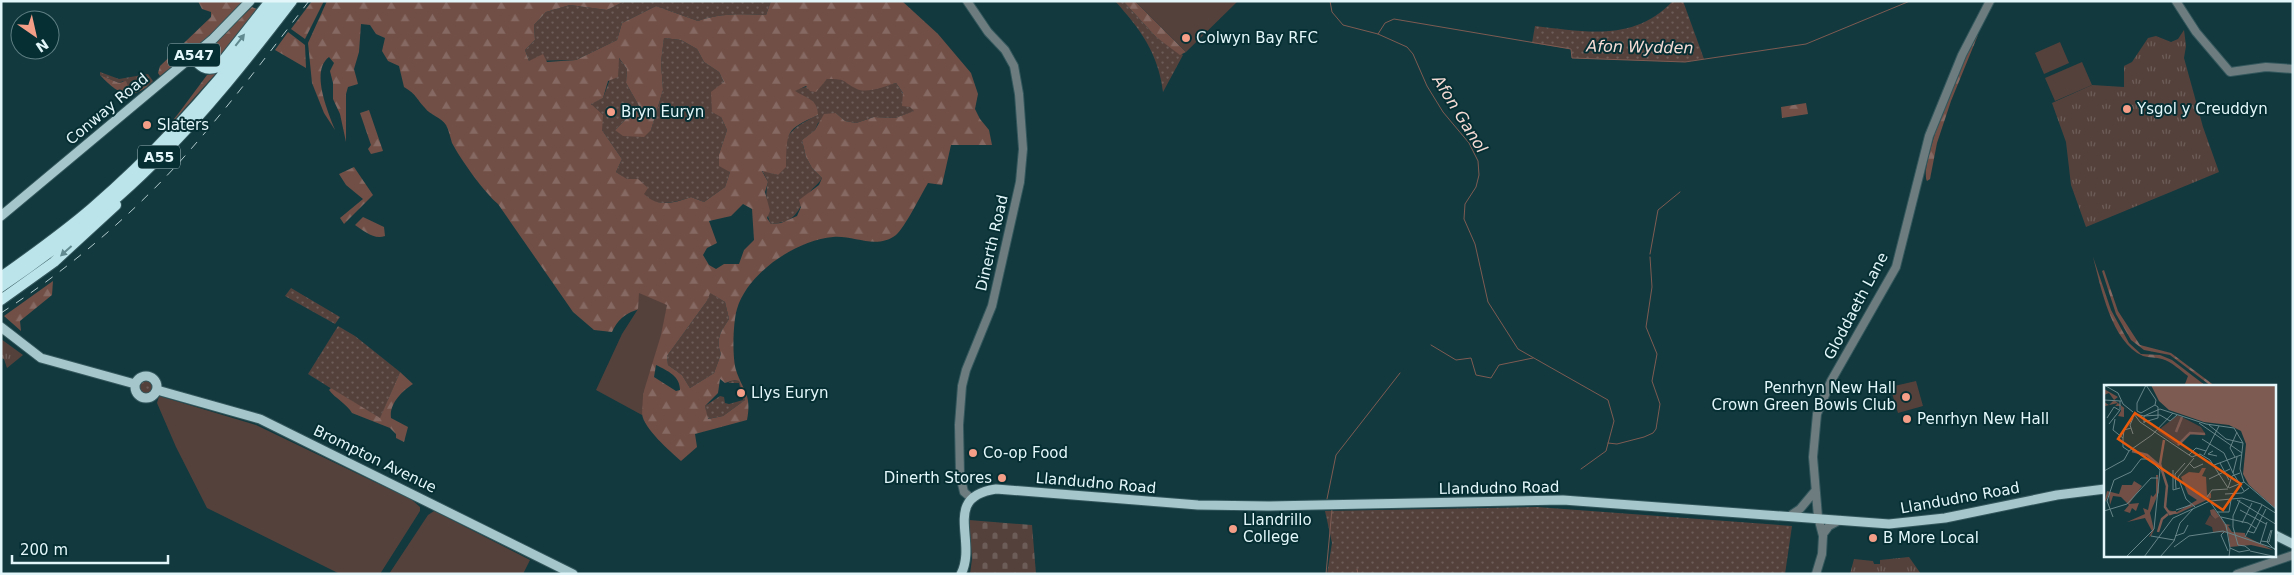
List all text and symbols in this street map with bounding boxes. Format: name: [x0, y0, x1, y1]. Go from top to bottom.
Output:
north arrow: [10, 10, 60, 60]
place label: Colwyn Bay RFC: [1196, 29, 1318, 47]
marker: Colwyn Bay RFC: [1180, 32, 1192, 44]
one-way arrow: [235, 33, 245, 47]
text: N: [33, 36, 52, 56]
water label: Afon Wydden: [1585, 37, 1694, 57]
road number: A547: [168, 44, 220, 66]
street label: Conway Road: [62, 69, 152, 149]
water label: Afon Ganol: [1428, 71, 1492, 157]
place label: Ysgol y Creuddyn: [2136, 100, 2268, 118]
place label: Bryn Euryn: [621, 103, 704, 121]
marker: Ysgol y Creuddyn: [2121, 103, 2133, 115]
marker: Bryn Euryn: [605, 106, 617, 118]
place label: Slaters: [157, 116, 209, 134]
marker: Slaters: [141, 119, 153, 131]
road number: A55: [138, 146, 180, 168]
street label: Dinerth Road: [972, 193, 1012, 293]
one-way arrow: [60, 246, 73, 257]
street label: Gloddaeth Lane: [1820, 249, 1892, 363]
place label: Penrhyn New Hall Crown Green Bowls Club: [1712, 379, 1896, 414]
place label: Llys Euryn: [751, 384, 829, 402]
inset map: [2104, 385, 2276, 558]
marker: Llys Euryn: [735, 387, 747, 399]
marker: Penrhyn New Hall Crown Green Bowls Club: [1900, 391, 1912, 403]
place label: Penrhyn New Hall: [1917, 410, 2049, 428]
marker: Penrhyn New Hall: [1901, 413, 1913, 425]
street label: Brompton Avenue: [311, 421, 439, 497]
place label: Co-op Food: [983, 444, 1068, 462]
marker: Co-op Food: [967, 447, 979, 459]
place label: Dinerth Stores: [884, 469, 992, 487]
street label: Llandudno Road: [1035, 469, 1157, 497]
marker: Dinerth Stores: [996, 472, 1008, 484]
street label: Llandudno Road: [1438, 478, 1560, 498]
street label: Llandudno Road: [1899, 479, 2021, 517]
place label: Llandrillo College: [1243, 511, 1312, 546]
marker: Llandrillo College: [1227, 523, 1239, 535]
place label: B More Local: [1883, 529, 1979, 547]
scale bar: [12, 532, 169, 564]
marker: B More Local: [1867, 532, 1879, 544]
text: 200 m: [20, 541, 68, 559]

